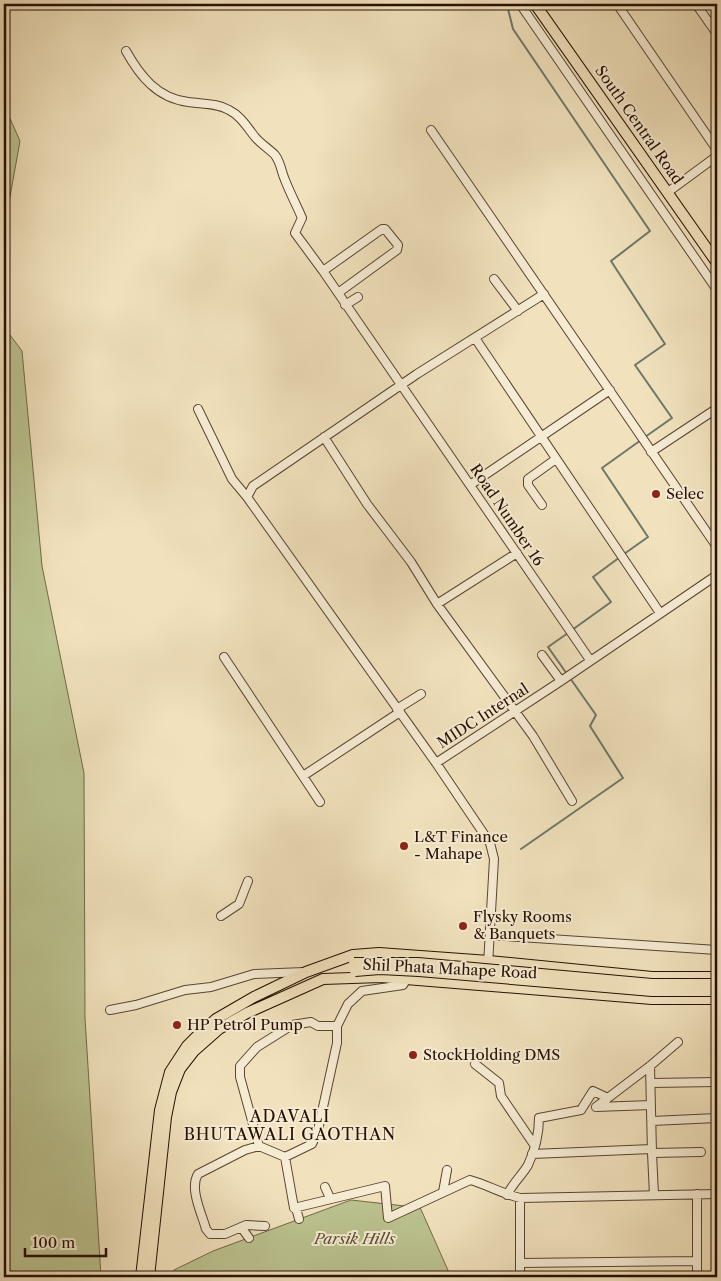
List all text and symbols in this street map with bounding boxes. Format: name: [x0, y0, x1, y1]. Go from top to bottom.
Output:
street label: South Central Road: [591, 62, 687, 188]
street label: Road Number 16: [466, 460, 549, 570]
place label: Selec: [666, 484, 704, 503]
marker: Selec: [650, 488, 662, 500]
street label: MIDC Internal: [433, 679, 533, 752]
place label: L&T Finance - Mahape: [414, 827, 508, 863]
marker: L&T Finance - Mahape: [398, 840, 410, 852]
place label: Flysky Rooms & Banquets: [473, 907, 572, 943]
marker: Flysky Rooms & Banquets: [457, 920, 469, 932]
street label: Shil Phata Mahape Road: [362, 954, 538, 983]
place label: HP Petrol Pump: [187, 1015, 303, 1034]
marker: HP Petrol Pump: [171, 1019, 183, 1031]
place label: StockHolding DMS: [423, 1045, 560, 1064]
marker: StockHolding DMS: [407, 1049, 419, 1061]
district label: ADAVALI BHUTAWALI GAOTHAN: [184, 1106, 396, 1144]
scale bar: [25, 1226, 106, 1258]
park label: Parsik Hills: [313, 1229, 396, 1248]
text: 100 m: [32, 1233, 75, 1252]

